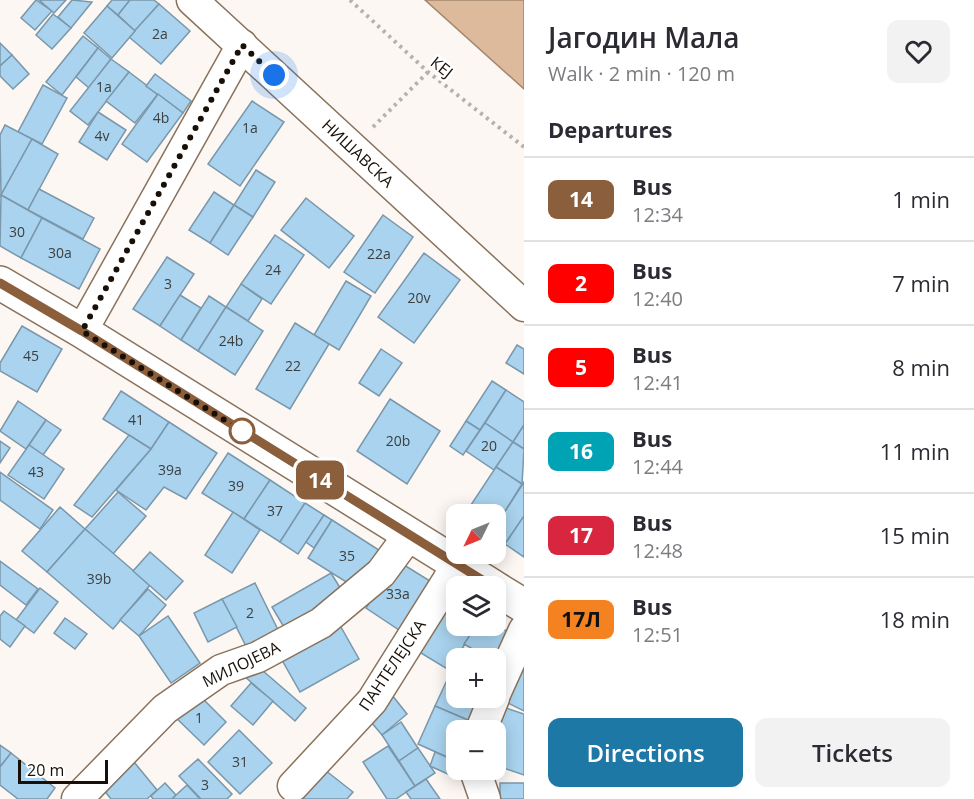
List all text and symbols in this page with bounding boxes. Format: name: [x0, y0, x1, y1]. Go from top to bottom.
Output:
text: Јагодин Мала: [548, 18, 740, 56]
button: heart: [887, 20, 950, 83]
house number: 2a: [152, 24, 168, 43]
street label: КЕЈ: [426, 51, 458, 83]
your location: [259, 60, 289, 90]
text: Walk · 2 min · 120 m: [548, 60, 735, 87]
house number: 1a: [96, 77, 112, 96]
house number: 4b: [153, 108, 169, 127]
street label: НИШАВСКА: [317, 114, 399, 193]
text: Departures: [548, 114, 672, 144]
house number: 1a: [242, 118, 258, 137]
house number: 4v: [95, 126, 110, 145]
text: Bus: [632, 171, 672, 201]
text: 1 min: [892, 184, 950, 214]
text: 14: [569, 185, 593, 213]
text: 12:34: [632, 201, 683, 228]
house number: 30: [9, 222, 25, 241]
house number: 30a: [48, 243, 72, 262]
house number: 22a: [367, 244, 391, 263]
text: Bus: [632, 255, 672, 285]
house number: 24: [265, 260, 281, 279]
text: 7 min: [892, 268, 950, 298]
text: 2: [575, 269, 587, 297]
house number: 3: [164, 274, 172, 293]
text: 12:40: [632, 285, 683, 312]
house number: 20v: [407, 288, 431, 307]
house number: 24b: [219, 331, 243, 350]
text: Bus: [632, 339, 672, 369]
house number: 45: [23, 346, 39, 365]
text: 8 min: [892, 352, 950, 382]
text: 5: [575, 353, 587, 381]
house number: 22: [285, 356, 301, 375]
text: 12:41: [632, 369, 683, 396]
house number: 41: [128, 410, 144, 429]
unlabelled marker: [229, 418, 255, 444]
text: Bus: [632, 423, 672, 453]
house number: 20b: [386, 431, 410, 450]
house number: 20: [481, 436, 497, 455]
text: 11 min: [880, 436, 950, 466]
text: 16: [569, 437, 593, 465]
text: 12:44: [632, 453, 683, 480]
house number: 39a: [158, 460, 182, 479]
line badge: 14: [293, 460, 347, 500]
house number: 43: [28, 462, 44, 481]
text: 14: [308, 466, 332, 494]
house number: 39: [228, 476, 244, 495]
house number: 37: [267, 501, 283, 520]
north arrow: [446, 504, 506, 564]
map controls: [446, 504, 506, 780]
text: Bus: [632, 507, 672, 537]
text: 15 min: [880, 520, 950, 550]
text: 17: [569, 521, 593, 549]
text: 12:48: [632, 537, 683, 564]
house number: 35: [339, 546, 355, 565]
house number: 39b: [87, 569, 111, 588]
button: layers: [446, 576, 506, 636]
house number: 33a: [386, 584, 410, 603]
text: Bus: [632, 591, 672, 621]
house number: 2: [246, 603, 254, 622]
text: 18 min: [880, 604, 950, 634]
text: 17Л: [561, 605, 601, 633]
street label: ПАНТЕЛЕЈСКА: [353, 614, 431, 715]
text: 12:51: [632, 621, 683, 648]
street label: МИЛОЈЕВА: [198, 635, 284, 692]
button: +: [446, 648, 506, 708]
house number: 1: [195, 708, 203, 727]
button: Directions: [548, 718, 743, 787]
button: Tickets: [755, 718, 950, 787]
button: −: [446, 720, 506, 780]
house number: 31: [232, 752, 248, 771]
scale bar: [18, 757, 108, 784]
text: 20 m: [27, 759, 64, 781]
house number: 3: [201, 775, 209, 794]

